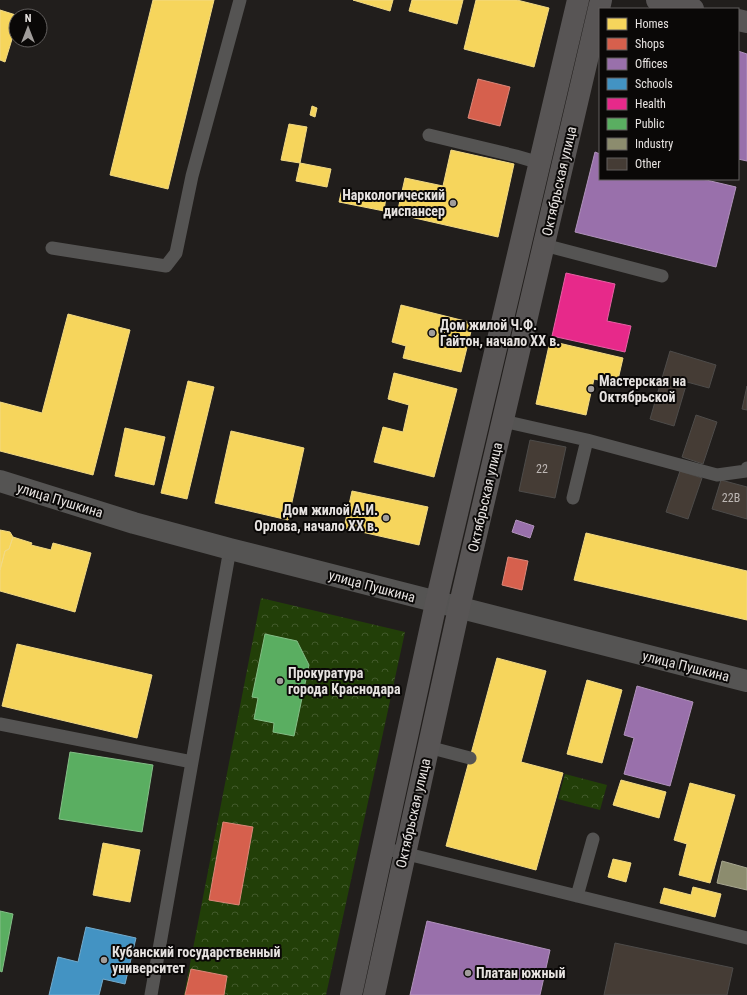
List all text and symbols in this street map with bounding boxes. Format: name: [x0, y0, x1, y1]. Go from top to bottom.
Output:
north arrow: [8, 8, 48, 48]
legend: [599, 8, 739, 180]
text: N: [25, 12, 32, 25]
text: Homes: [635, 17, 669, 31]
text: Shops: [635, 37, 664, 51]
text: Offices: [635, 57, 668, 71]
text: Schools: [635, 77, 673, 91]
text: Health: [635, 97, 666, 111]
text: Public: [635, 117, 665, 131]
street label: Октябрьская улица: [539, 125, 579, 237]
text: Industry: [635, 137, 673, 151]
text: Other: [635, 157, 661, 171]
place label: Наркологический диспансер: [342, 187, 445, 219]
marker: Наркологический диспансер: [448, 198, 458, 208]
place label: Дом жилой Ч.Ф. Гайтон, начало XX в.: [440, 317, 560, 349]
marker: Дом жилой Ч.Ф. Гайтон, начало XX в.: [427, 328, 437, 338]
place label: Мастерская на Октябрьской: [599, 373, 686, 405]
marker: Мастерская на Октябрьской: [586, 384, 596, 394]
street label: Октябрьская улица: [465, 441, 505, 553]
house number: 22: [536, 462, 548, 476]
street label: улица Пушкина: [15, 479, 105, 521]
house number: 22В: [722, 491, 740, 505]
place label: Дом жилой А.И. Орлова, начало XX в.: [254, 502, 378, 534]
marker: Дом жилой А.И. Орлова, начало XX в.: [381, 513, 391, 523]
street label: улица Пушкина: [327, 567, 417, 605]
street label: улица Пушкина: [641, 647, 731, 685]
place label: Прокуратура города Краснодара: [288, 665, 401, 697]
marker: Прокуратура города Краснодара: [275, 676, 285, 686]
street label: Октябрьская улица: [393, 757, 433, 869]
place label: Кубанский государственный университет: [112, 944, 281, 976]
marker: Кубанский государственный университет: [99, 955, 109, 965]
place label: Платан южный: [476, 965, 566, 981]
marker: Платан южный: [463, 968, 473, 978]

